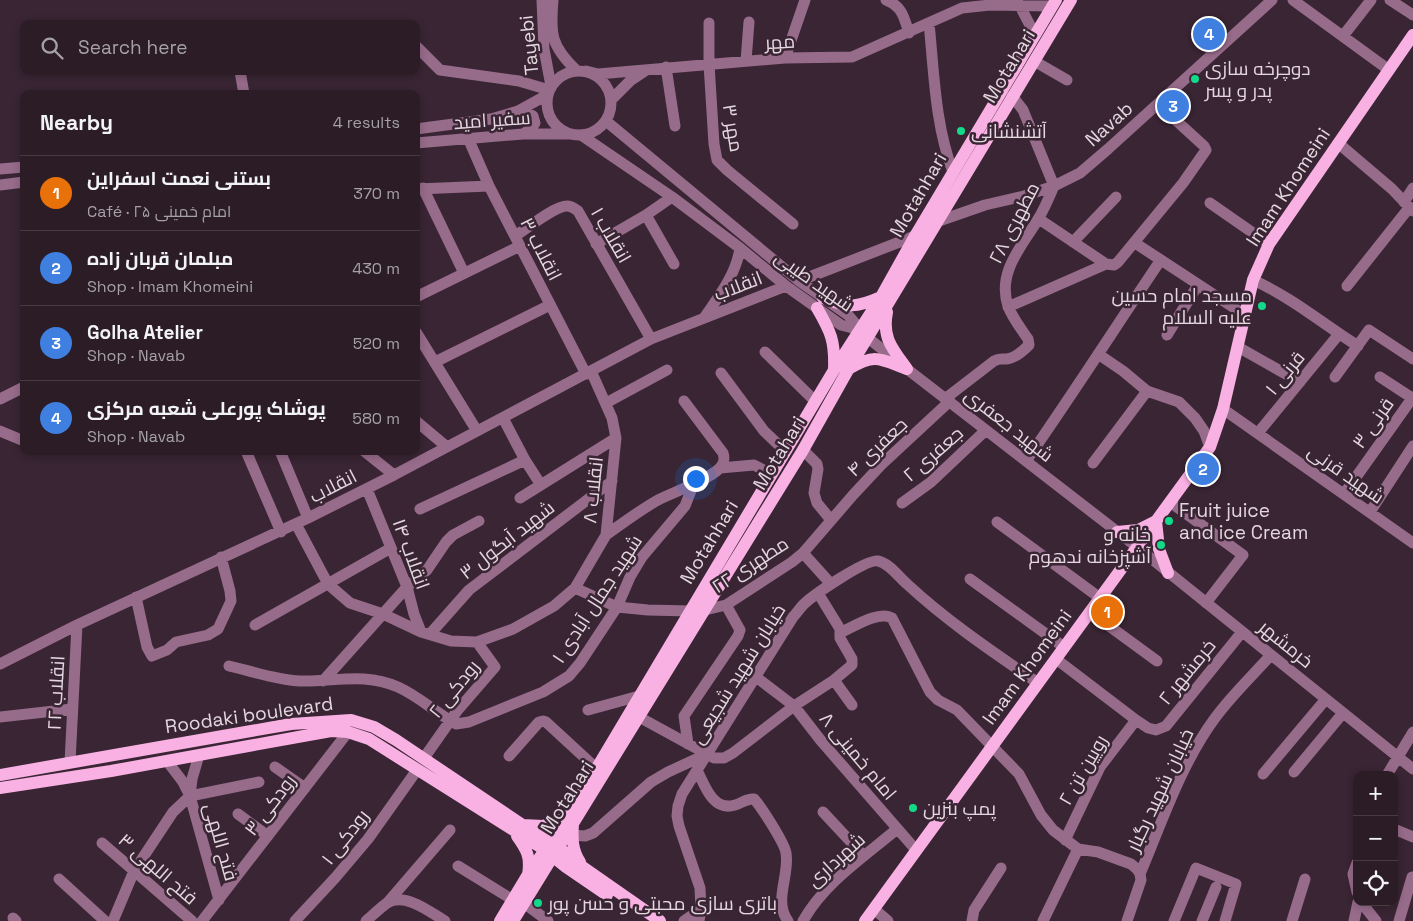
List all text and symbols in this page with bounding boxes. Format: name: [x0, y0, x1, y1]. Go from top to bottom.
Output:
street label: Tayebi: [513, 14, 545, 76]
pin: 4: [1193, 15, 1225, 53]
search box: [20, 20, 420, 75]
street label: Motahari: [977, 24, 1041, 108]
street label: مهر: [763, 29, 796, 55]
icon: search: [38, 34, 66, 62]
text: Search here: [78, 35, 188, 60]
place label: دوچرخه سازی پدر و پسر: [1204, 56, 1311, 103]
marker: دوچرخه سازی پدر و پسر: [1189, 73, 1201, 85]
pin: 3: [1157, 87, 1189, 125]
street label: Navab: [1080, 96, 1138, 152]
street label: مهر ۳: [717, 102, 749, 154]
street label: سفیر امید: [453, 105, 531, 135]
text: Nearby: [40, 109, 113, 136]
text: 4 results: [333, 112, 400, 133]
place label: آتشنشانی: [971, 119, 1047, 144]
street label: Imam Khomeini: [1240, 123, 1336, 251]
marker: آتشنشانی: [955, 125, 967, 137]
street label: Motahhari: [884, 148, 952, 242]
text: بستنی نعمت اسفراین: [87, 166, 271, 191]
street label: مطهری ۲۸: [983, 178, 1045, 268]
text: 1: [52, 183, 60, 204]
text: 370 m: [353, 183, 400, 204]
text: Café · امام خمینی ۲۵: [87, 201, 231, 222]
street label: انقلاب ۱: [585, 202, 637, 268]
street label: انقلاب ۳: [514, 213, 568, 285]
street label: شهید طیبی: [770, 245, 858, 317]
text: مبلمان قربان زاده: [87, 246, 233, 271]
text: 2: [51, 258, 61, 279]
text: 430 m: [352, 258, 400, 279]
street label: انقلاب: [710, 265, 766, 307]
text: Shop · Imam Khomeini: [87, 276, 253, 297]
place label: مسجد امام حسین علیه السلام: [1112, 283, 1252, 331]
marker: مسجد امام حسین علیه السلام: [1256, 300, 1268, 312]
text: Golha Atelier: [87, 320, 203, 345]
text: 3: [51, 333, 61, 354]
text: 520 m: [353, 333, 400, 354]
text: Shop · Navab: [87, 345, 185, 366]
street label: قرنی ۱: [1260, 346, 1310, 400]
street label: شهید جعفری: [959, 382, 1059, 468]
street label: قرنی ۳: [1346, 393, 1400, 453]
text: پوشاک پورعلی شعبه مرکزی: [87, 396, 326, 421]
text: 4: [51, 408, 61, 429]
text: 580 m: [352, 408, 400, 429]
street label: Motahari: [747, 411, 811, 495]
street label: جعفری ۴: [841, 412, 913, 482]
street label: جعفری ۲: [897, 421, 969, 487]
text: Shop · Navab: [87, 426, 185, 447]
street label: شهید قرنی: [1303, 439, 1389, 509]
pin: 2: [1187, 450, 1219, 488]
street label: انقلاب ۸: [577, 455, 609, 525]
street label: انقلاب: [305, 463, 361, 509]
your location: [683, 466, 709, 492]
street label: شهید آبگول ۳: [454, 495, 560, 585]
street label: Motahhari: [674, 496, 744, 588]
place label: Fruit juice and ice Cream: [1179, 498, 1308, 545]
street label: انقلاب ۱۴: [387, 515, 435, 593]
marker: Fruit juice and ice Cream: [1163, 515, 1175, 527]
place label: خانه و آشپزخانه ندهوم: [1029, 522, 1151, 570]
street label: شهید جمال آبادی ۱: [546, 530, 648, 668]
street label: مطهری ۲۲: [707, 531, 793, 599]
marker: خانه و آشپزخانه ندهوم: [1155, 539, 1167, 551]
pin: 1: [1091, 593, 1123, 631]
street label: خیابان شهید شجیعی: [685, 599, 791, 749]
street label: Imam Khomeini: [977, 604, 1077, 730]
street label: خرمشهر: [1253, 614, 1318, 674]
street label: خرمشهر ۲: [1153, 634, 1221, 710]
street label: انقلاب ۲۲: [42, 655, 70, 731]
street label: رودکی ۲: [423, 655, 485, 723]
street label: Roodaki boulevard: [163, 691, 335, 739]
street label: امام خمینی ۸: [813, 707, 902, 806]
street label: خیابان شهید رگبار: [1120, 725, 1199, 856]
street label: رویین تن ۲: [1053, 730, 1113, 810]
street label: Motahari: [535, 756, 599, 838]
street label: رودکی ۳: [239, 769, 301, 841]
map controls: [1353, 771, 1398, 906]
button: +: [1353, 771, 1398, 816]
place label: پمپ بنزین: [923, 796, 996, 821]
street label: فتح اللهی: [197, 800, 244, 884]
marker: پمپ بنزین: [907, 802, 919, 814]
street label: رودکی ۱: [315, 804, 375, 870]
button: −: [1353, 816, 1398, 861]
street label: شهرداری: [802, 827, 870, 893]
street label: فتح اللهی ۳: [112, 828, 203, 911]
button: locate: [1353, 861, 1398, 906]
place label: باتری سازی محبتی و حسن پور: [547, 891, 777, 916]
marker: باتری سازی محبتی و حسن پور: [532, 897, 544, 909]

